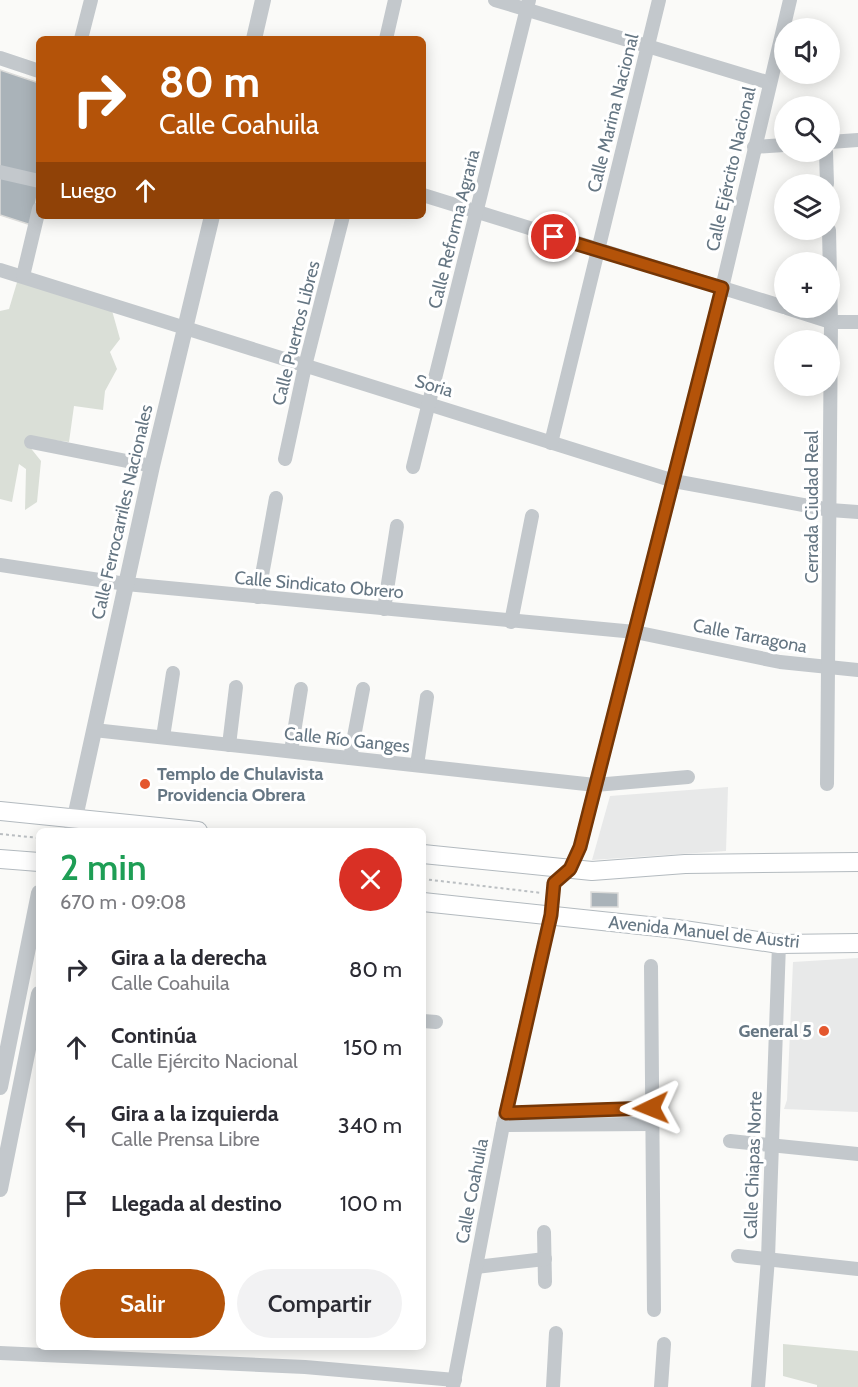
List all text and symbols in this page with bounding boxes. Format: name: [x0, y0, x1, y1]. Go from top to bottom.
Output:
map controls: [774, 18, 840, 396]
button: sound: [774, 18, 840, 84]
street label: Calle Marina Nacional: [583, 31, 644, 195]
text: 80 m: [159, 56, 260, 108]
icon: right: [60, 60, 138, 138]
street label: Calle Ejército Nacional: [701, 84, 761, 253]
button: search: [774, 96, 840, 162]
text: Calle Coahuila: [159, 108, 319, 141]
street label: Calle Reforma Agraria: [424, 147, 485, 311]
icon: ahead: [129, 174, 162, 207]
button: layers: [774, 174, 840, 240]
text: Luego: [60, 177, 117, 204]
pin: [528, 211, 579, 262]
icon: arrive: [537, 220, 570, 253]
button: +: [774, 252, 840, 318]
street label: Calle Puertos Libres: [267, 258, 325, 408]
button: −: [774, 330, 840, 396]
street label: Soria: [412, 370, 456, 402]
street label: Calle Ferrocarriles Nacionales: [87, 402, 157, 622]
street label: Cerrada Ciudad Real: [801, 430, 823, 583]
street label: Calle Sindicato Obrero: [233, 567, 405, 603]
street label: Calle Tarragona: [691, 614, 809, 658]
street label: Calle Río Ganges: [283, 722, 411, 758]
place label: Templo de Chulavista Providencia Obrera: [157, 763, 324, 806]
marker: Templo de Chulavista Providencia Obrera: [138, 777, 152, 791]
text: 2 min: [60, 845, 147, 889]
button: close: [339, 848, 402, 911]
text: 670 m · 09:08: [60, 890, 186, 914]
street label: Avenida Manuel de Austri: [608, 911, 800, 953]
text: Gira a la derecha: [111, 944, 267, 971]
icon: right: [60, 953, 93, 986]
text: 80 m: [349, 956, 402, 983]
text: Calle Coahuila: [111, 971, 230, 995]
place label: General 5: [738, 1020, 812, 1042]
text: Continúa: [111, 1022, 197, 1049]
marker: General 5: [817, 1024, 831, 1038]
icon: ahead: [60, 1031, 93, 1064]
text: 150 m: [343, 1034, 402, 1061]
text: Calle Ejército Nacional: [111, 1049, 298, 1073]
position arrow: [619, 1076, 683, 1140]
street label: Calle Chiapas Norte: [739, 1091, 767, 1239]
text: Gira a la izquierda: [111, 1100, 279, 1127]
icon: left: [60, 1109, 93, 1142]
text: 340 m: [338, 1112, 402, 1139]
text: Calle Prensa Libre: [111, 1127, 260, 1151]
street label: Calle Coahuila: [451, 1136, 493, 1245]
icon: arrive: [60, 1187, 93, 1220]
text: Llegada al destino: [111, 1190, 282, 1217]
text: 100 m: [340, 1190, 402, 1217]
button: Salir: [60, 1269, 225, 1338]
button: Compartir: [237, 1269, 402, 1338]

